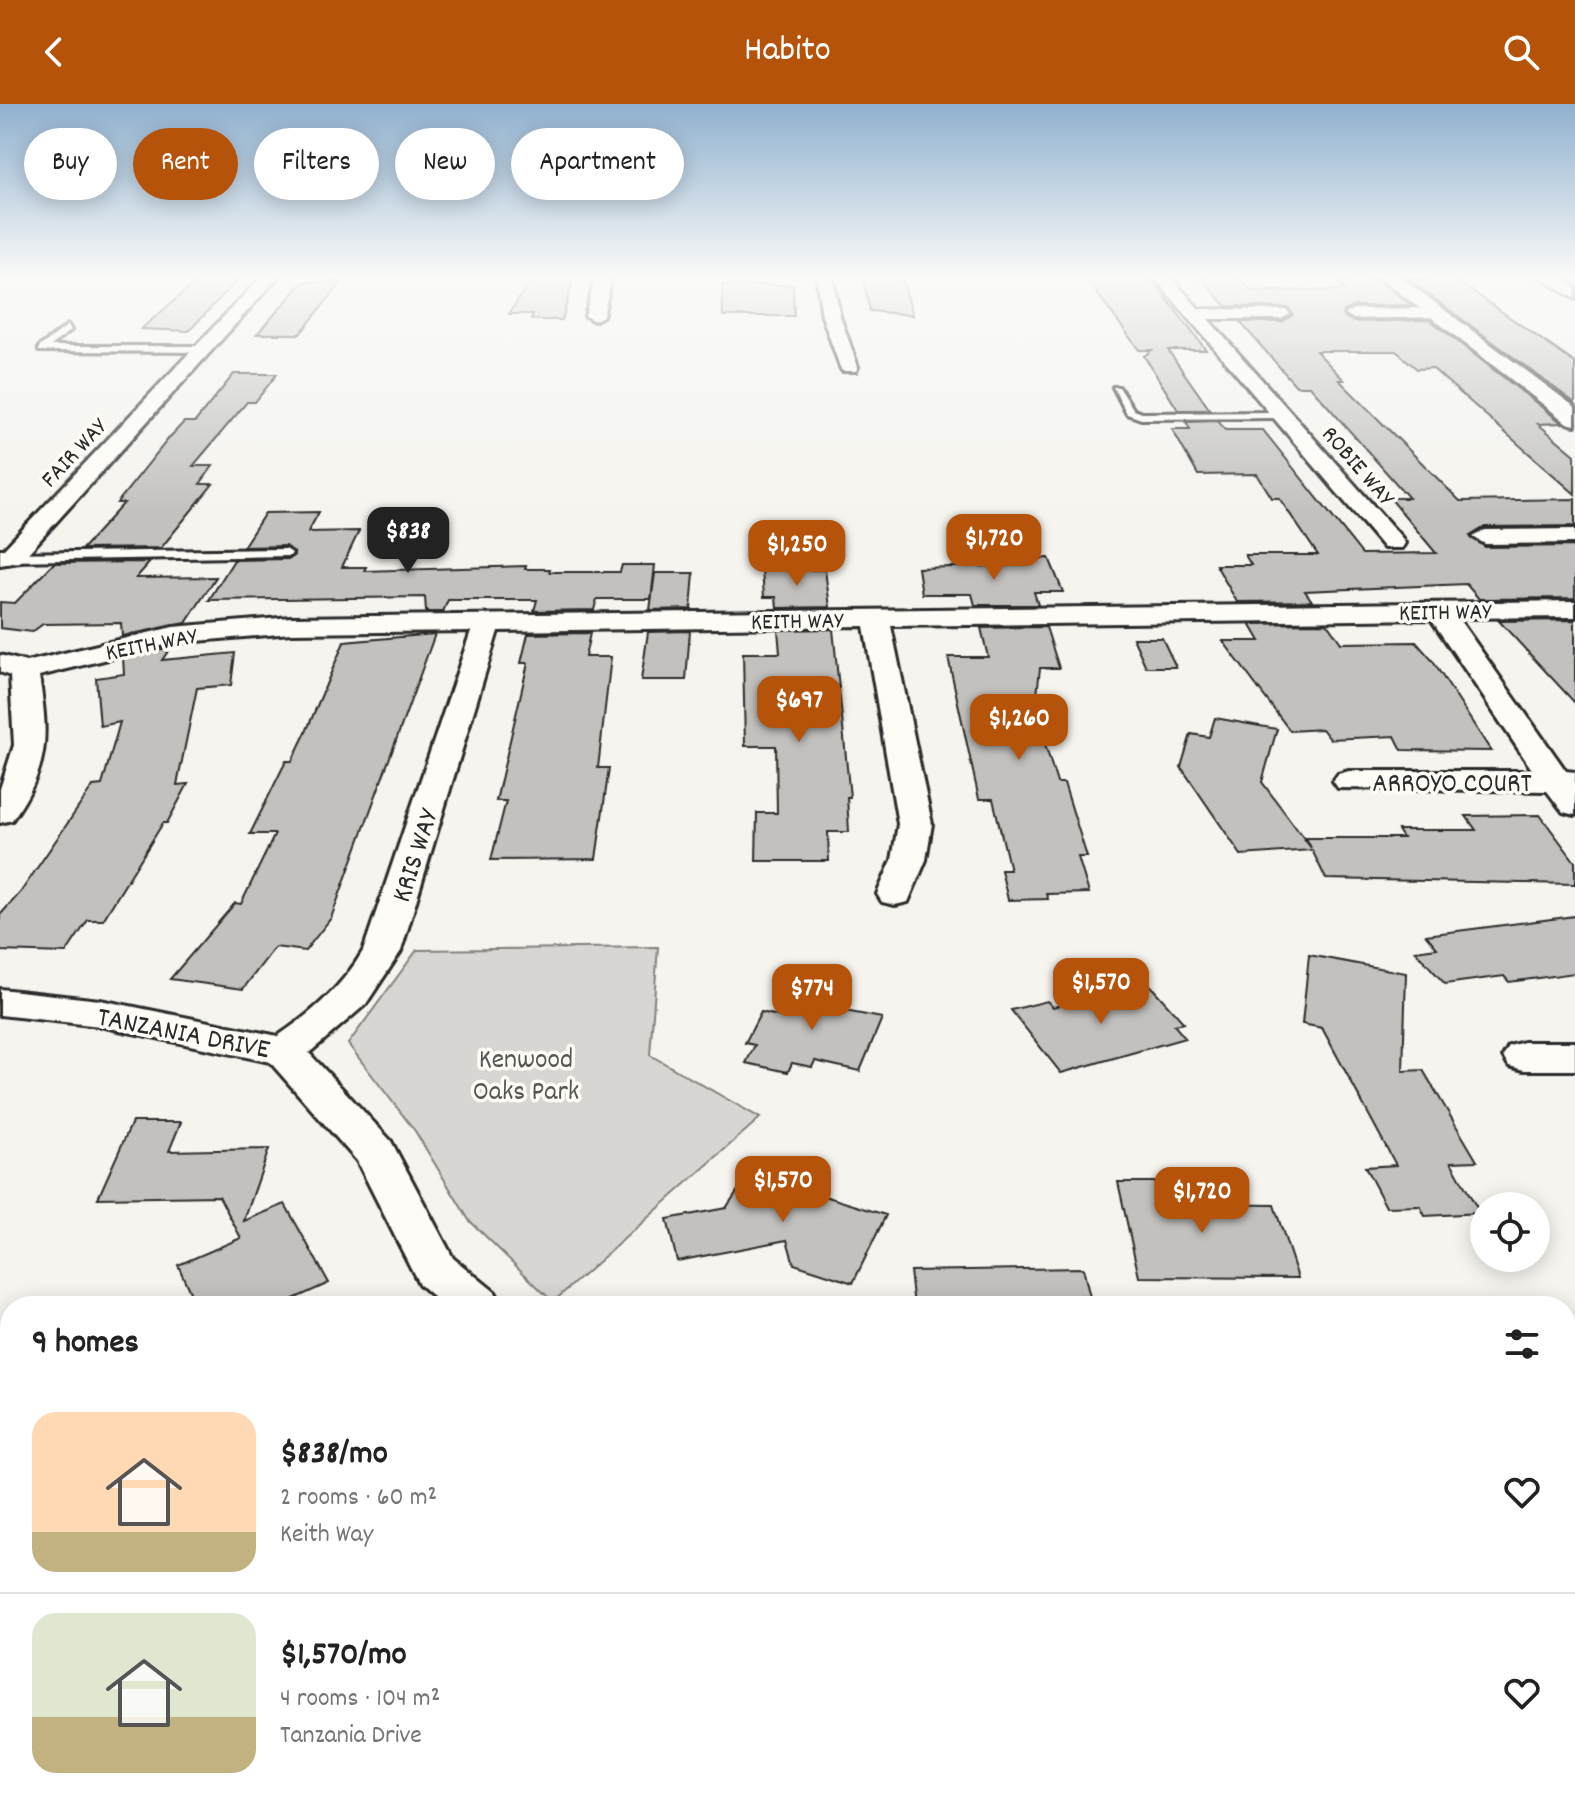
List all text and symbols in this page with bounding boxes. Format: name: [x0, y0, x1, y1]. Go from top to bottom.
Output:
text: Habito: [744, 26, 831, 78]
icon: back: [32, 30, 76, 74]
icon: search: [1499, 30, 1543, 74]
chip: Buy: [24, 128, 117, 200]
chip: Rent: [133, 128, 238, 200]
chip: Filters: [254, 128, 379, 200]
chip: New: [395, 128, 495, 200]
chip: Apartment: [511, 128, 684, 200]
street label: FAIR WAY: [34, 411, 117, 496]
street label: ROBIE WAY: [1312, 419, 1402, 515]
pin: $838: [361, 507, 455, 575]
text: $838: [385, 514, 431, 551]
pin: $1,720: [929, 514, 1059, 582]
pin: $1,250: [732, 520, 862, 588]
text: $1,720: [964, 521, 1024, 558]
text: $1,250: [766, 527, 828, 564]
street label: KEITH WAY: [1399, 596, 1493, 632]
street label: KEITH WAY: [751, 605, 845, 641]
street label: KEITH WAY: [103, 620, 201, 671]
pin: $697: [752, 676, 846, 744]
text: $697: [775, 683, 823, 720]
pin: $1,260: [954, 694, 1084, 762]
text: $1,260: [988, 701, 1050, 738]
street label: ARROYO COURT: [1372, 766, 1532, 806]
street label: KRIS WAY: [384, 804, 452, 908]
pin: $1,570: [1036, 958, 1166, 1026]
pin: $774: [765, 964, 859, 1032]
text: $1,570: [1071, 965, 1131, 1002]
text: $774: [790, 971, 834, 1008]
street label: TANZANIA DRIVE: [93, 1000, 273, 1072]
park label: Kenwood Oaks Park: [473, 1042, 579, 1114]
pin: $1,570: [718, 1156, 848, 1224]
text: $1,570: [753, 1163, 813, 1200]
pin: $1,720: [1137, 1167, 1267, 1235]
text: $1,720: [1172, 1174, 1232, 1211]
map controls: [1470, 1192, 1550, 1272]
button: locate: [1470, 1192, 1550, 1272]
text: 9 homes: [32, 1320, 139, 1369]
icon: filters: [1500, 1322, 1544, 1366]
text: $838/mo: [280, 1431, 388, 1480]
icon: home: [96, 1444, 192, 1540]
icon: heart: [1500, 1470, 1544, 1514]
text: 2 rooms · 60 m²: [280, 1480, 437, 1517]
text: Keith Way: [280, 1517, 373, 1554]
text: $1,570/mo: [280, 1632, 407, 1681]
icon: home: [96, 1645, 192, 1741]
icon: heart: [1500, 1671, 1544, 1715]
text: 4 rooms · 104 m²: [280, 1681, 440, 1718]
text: Tanzania Drive: [280, 1718, 422, 1755]

